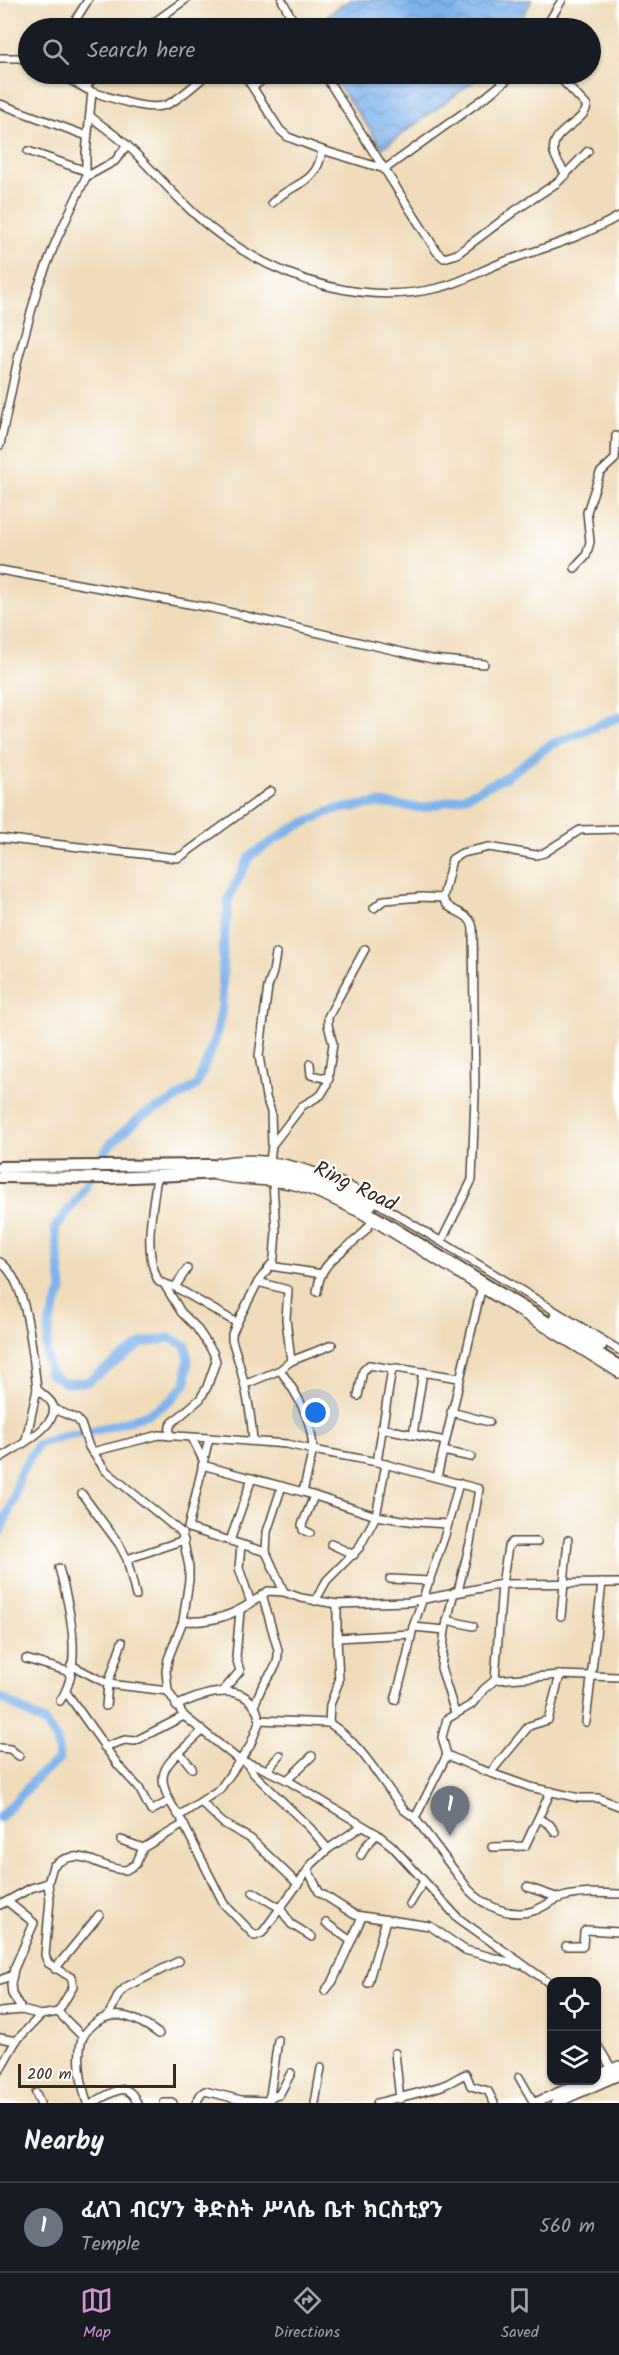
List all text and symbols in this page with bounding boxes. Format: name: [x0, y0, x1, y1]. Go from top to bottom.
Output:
search box: [18, 18, 601, 84]
text: Search here: [87, 34, 195, 69]
icon: search: [39, 35, 72, 68]
street label: Ring Road: [308, 1153, 403, 1222]
your location: [301, 1398, 330, 1427]
pin: 1: [430, 1786, 470, 1836]
map controls: [547, 1977, 601, 2085]
button: locate: [547, 1977, 601, 2031]
button: layers: [547, 2031, 601, 2085]
scale bar: [18, 2061, 176, 2088]
text: 200 m: [27, 2062, 71, 2087]
text: Nearby: [24, 2121, 104, 2163]
text: ፈለገ ብርሃን ቅድስት ሥላሴ ቤተ ክርስቲያን: [81, 2194, 443, 2229]
text: 1: [40, 2211, 47, 2243]
text: 560 m: [539, 2211, 595, 2243]
text: Temple: [81, 2229, 140, 2261]
tab: Map: [80, 2284, 113, 2345]
tab: Directions: [274, 2284, 340, 2345]
tab: Saved: [501, 2284, 539, 2345]

